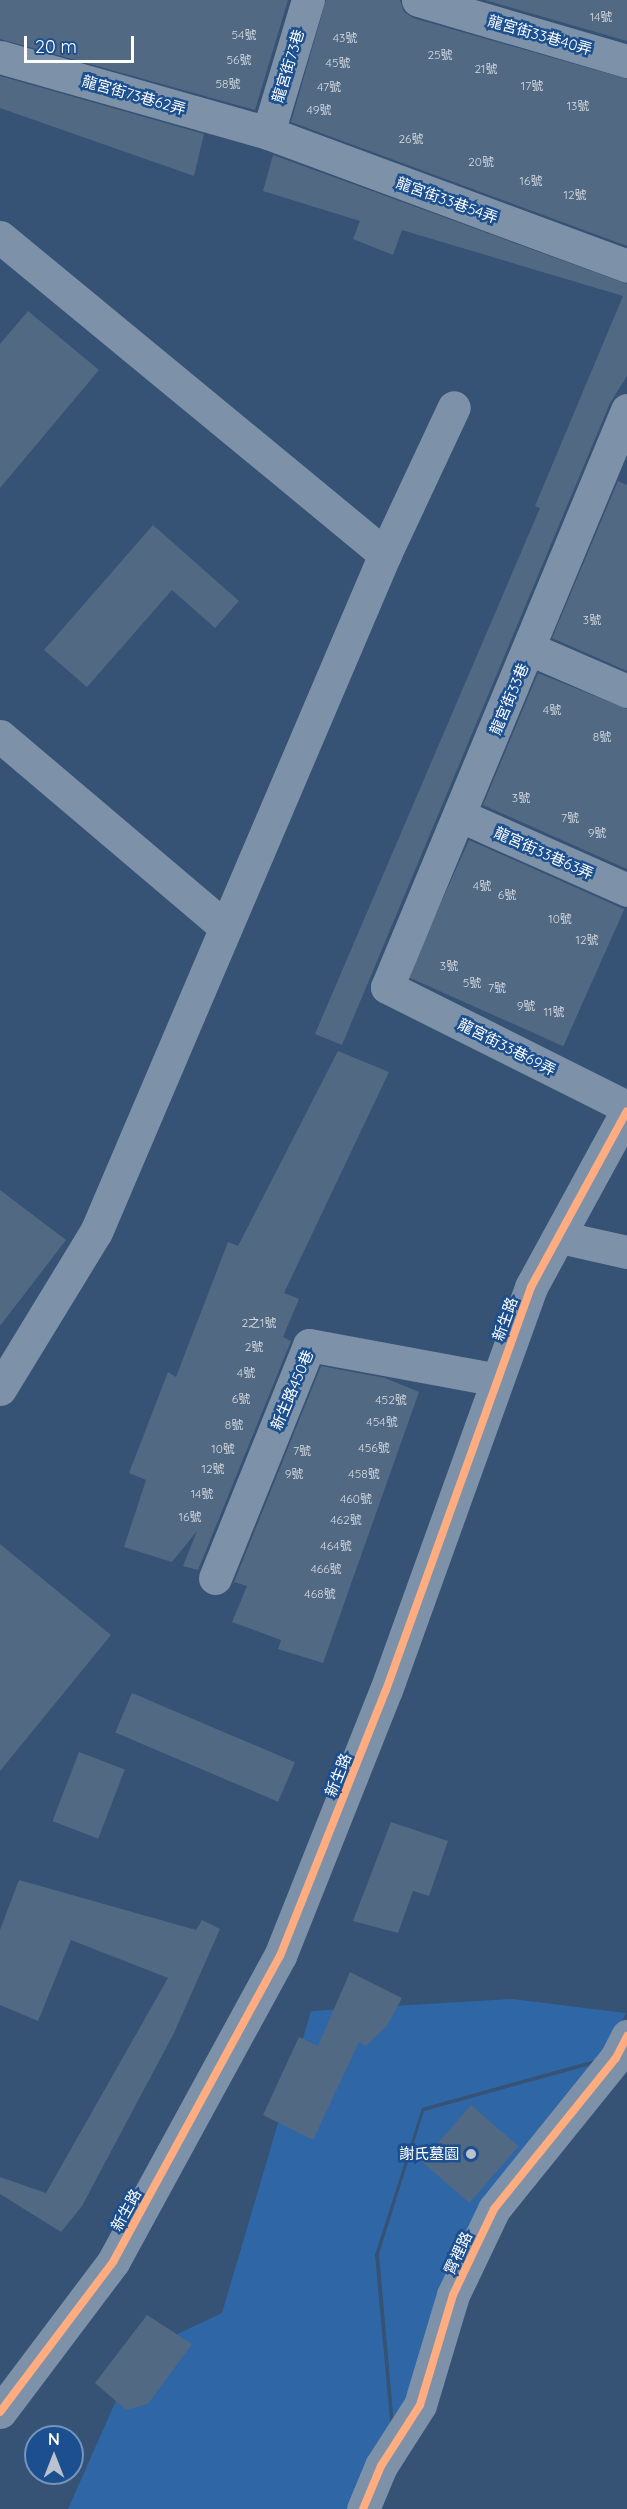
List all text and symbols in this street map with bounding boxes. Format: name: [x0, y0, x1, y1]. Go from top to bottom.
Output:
house number: 14號: [590, 10, 612, 24]
street label: 龍宮街33巷40弄: [486, 12, 594, 58]
scale bar: [27, 24, 136, 62]
street label: 龍宮街73巷: [268, 27, 308, 105]
house number: 54號: [232, 28, 256, 42]
house number: 43號: [333, 31, 357, 45]
text: 20 m: [35, 35, 77, 58]
house number: 25號: [427, 48, 453, 62]
house number: 56號: [227, 53, 251, 67]
house number: 45號: [326, 56, 350, 70]
house number: 21號: [474, 62, 498, 76]
street label: 龍宮街73巷62弄: [80, 72, 188, 118]
house number: 58號: [215, 77, 241, 91]
house number: 17號: [521, 79, 543, 93]
house number: 47號: [317, 80, 341, 94]
house number: 13號: [567, 99, 589, 113]
house number: 49號: [307, 103, 331, 117]
house number: 26號: [398, 132, 424, 146]
house number: 20號: [468, 155, 494, 169]
street label: 龍宮街33巷54弄: [394, 173, 500, 227]
house number: 16號: [520, 174, 542, 188]
house number: 12號: [563, 188, 587, 202]
house number: 3號: [583, 613, 601, 627]
street label: 龍宮街33巷: [486, 661, 532, 737]
house number: 4號: [543, 703, 561, 717]
house number: 8號: [593, 730, 611, 744]
house number: 3號: [512, 791, 530, 805]
house number: 7號: [561, 811, 579, 825]
street label: 龍宮街33巷63弄: [492, 823, 596, 883]
house number: 9號: [588, 826, 606, 840]
house number: 4號: [473, 879, 491, 893]
house number: 6號: [498, 888, 516, 902]
house number: 10號: [548, 912, 572, 926]
house number: 12號: [575, 933, 599, 947]
house number: 3號: [440, 959, 458, 973]
house number: 5號: [463, 976, 481, 990]
house number: 7號: [488, 981, 506, 995]
house number: 9號: [517, 999, 535, 1013]
house number: 11號: [544, 1005, 564, 1019]
street label: 龍宮街33巷69弄: [455, 1015, 559, 1079]
street label: 新生路: [489, 1295, 521, 1343]
house number: 2之1號: [241, 1316, 277, 1330]
house number: 2號: [245, 1340, 263, 1354]
street label: 新生路450巷: [267, 1347, 317, 1433]
house number: 4號: [237, 1366, 255, 1380]
house number: 6號: [232, 1392, 250, 1406]
house number: 452號: [375, 1393, 407, 1407]
house number: 454號: [366, 1415, 398, 1429]
house number: 8號: [225, 1418, 243, 1432]
house number: 456號: [358, 1441, 390, 1455]
house number: 10號: [211, 1442, 235, 1456]
house number: 7號: [293, 1444, 311, 1458]
house number: 12號: [201, 1462, 225, 1476]
house number: 9號: [285, 1467, 303, 1481]
house number: 458號: [348, 1467, 380, 1481]
house number: 14號: [191, 1487, 213, 1501]
house number: 460號: [340, 1492, 372, 1506]
house number: 16號: [179, 1510, 201, 1524]
house number: 462號: [330, 1513, 362, 1527]
house number: 464號: [320, 1539, 352, 1553]
house number: 466號: [310, 1562, 342, 1576]
house number: 468號: [304, 1587, 336, 1601]
street label: 新生路: [321, 1751, 355, 1799]
place label: 謝氏墓園: [399, 2145, 459, 2163]
marker: 謝氏墓園: [464, 2147, 478, 2161]
street label: 新生路: [107, 2186, 145, 2234]
street label: 霄裡路: [440, 2229, 476, 2277]
north arrow: [24, 2425, 84, 2485]
text: N: [48, 2429, 60, 2449]

